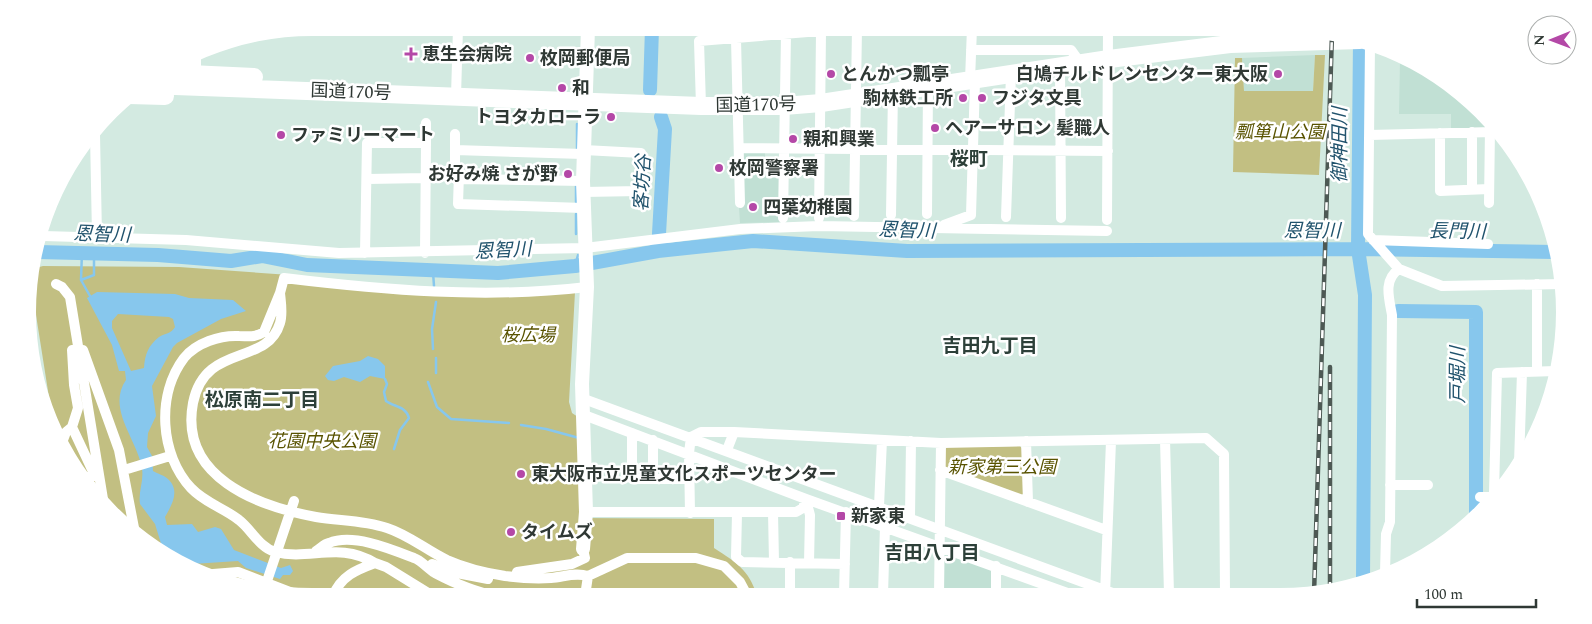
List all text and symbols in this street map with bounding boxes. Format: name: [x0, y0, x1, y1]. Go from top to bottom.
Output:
north arrow: [1527, 15, 1577, 65]
text: N: [1529, 34, 1550, 46]
place label: 恵生会病院: [422, 41, 512, 68]
place label: 枚岡郵便局: [540, 45, 630, 72]
marker: 恵生会病院: [404, 47, 418, 61]
marker: 枚岡郵便局: [524, 52, 536, 64]
place label: とんかつ瓢亭: [841, 61, 949, 88]
place label: 白鳩チルドレンセンター東大阪: [1016, 61, 1268, 88]
marker: とんかつ瓢亭: [825, 68, 837, 80]
marker: 白鳩チルドレンセンター東大阪: [1272, 68, 1284, 80]
place label: 和: [572, 75, 590, 102]
street label: 国道170号: [310, 77, 392, 107]
marker: 和: [556, 82, 568, 94]
place label: 駒林鉄工所: [863, 85, 953, 112]
place label: フジタ文具: [992, 85, 1082, 112]
street label: 国道170号: [715, 91, 797, 119]
marker: 駒林鉄工所: [957, 92, 969, 104]
marker: フジタ文具: [976, 92, 988, 104]
place label: トヨタカローラ: [475, 104, 601, 131]
water label: 御神田川: [1326, 105, 1355, 183]
marker: トヨタカローラ: [605, 111, 617, 123]
place label: ヘアーサロン 髪職人: [945, 115, 1110, 142]
park label: 瓢箪山公園: [1235, 119, 1328, 146]
place label: ファミリーマート: [291, 122, 435, 149]
marker: ヘアーサロン 髪職人: [929, 122, 941, 134]
place label: 親和興業: [803, 126, 875, 153]
marker: ファミリーマート: [275, 129, 287, 141]
marker: 親和興業: [787, 133, 799, 145]
district label: 桜町: [950, 145, 988, 174]
water label: 客坊谷: [627, 152, 659, 212]
place label: 枚岡警察署: [729, 155, 819, 182]
place label: お好み焼 さが野: [428, 161, 558, 188]
marker: 枚岡警察署: [713, 162, 725, 174]
marker: お好み焼 さが野: [562, 168, 574, 180]
place label: 四葉幼稚園: [763, 194, 853, 221]
marker: 四葉幼稚園: [747, 201, 759, 213]
water label: 恩智川: [878, 216, 938, 247]
water label: 恩智川: [1283, 217, 1342, 246]
water label: 長門川: [1428, 217, 1488, 247]
water label: 恩智川: [73, 220, 133, 251]
water label: 恩智川: [474, 235, 534, 267]
park label: 桜広場: [501, 322, 557, 349]
district label: 吉田九丁目: [942, 332, 1038, 361]
water label: 戸堀川: [1444, 345, 1473, 404]
district label: 松原南二丁目: [205, 386, 319, 415]
park label: 花園中央公園: [268, 428, 379, 455]
park label: 新家第三公園: [948, 454, 1059, 481]
place label: 東大阪市立児童文化スポーツセンター: [531, 461, 837, 488]
marker: 東大阪市立児童文化スポーツセンター: [515, 468, 527, 480]
place label: 新家東: [851, 503, 905, 530]
marker: 新家東: [835, 510, 847, 522]
place label: タイムズ: [521, 519, 593, 546]
marker: タイムズ: [505, 526, 517, 538]
district label: 吉田八丁目: [884, 539, 980, 568]
scale bar: [1417, 576, 1536, 608]
text: 100 m: [1424, 583, 1463, 606]

